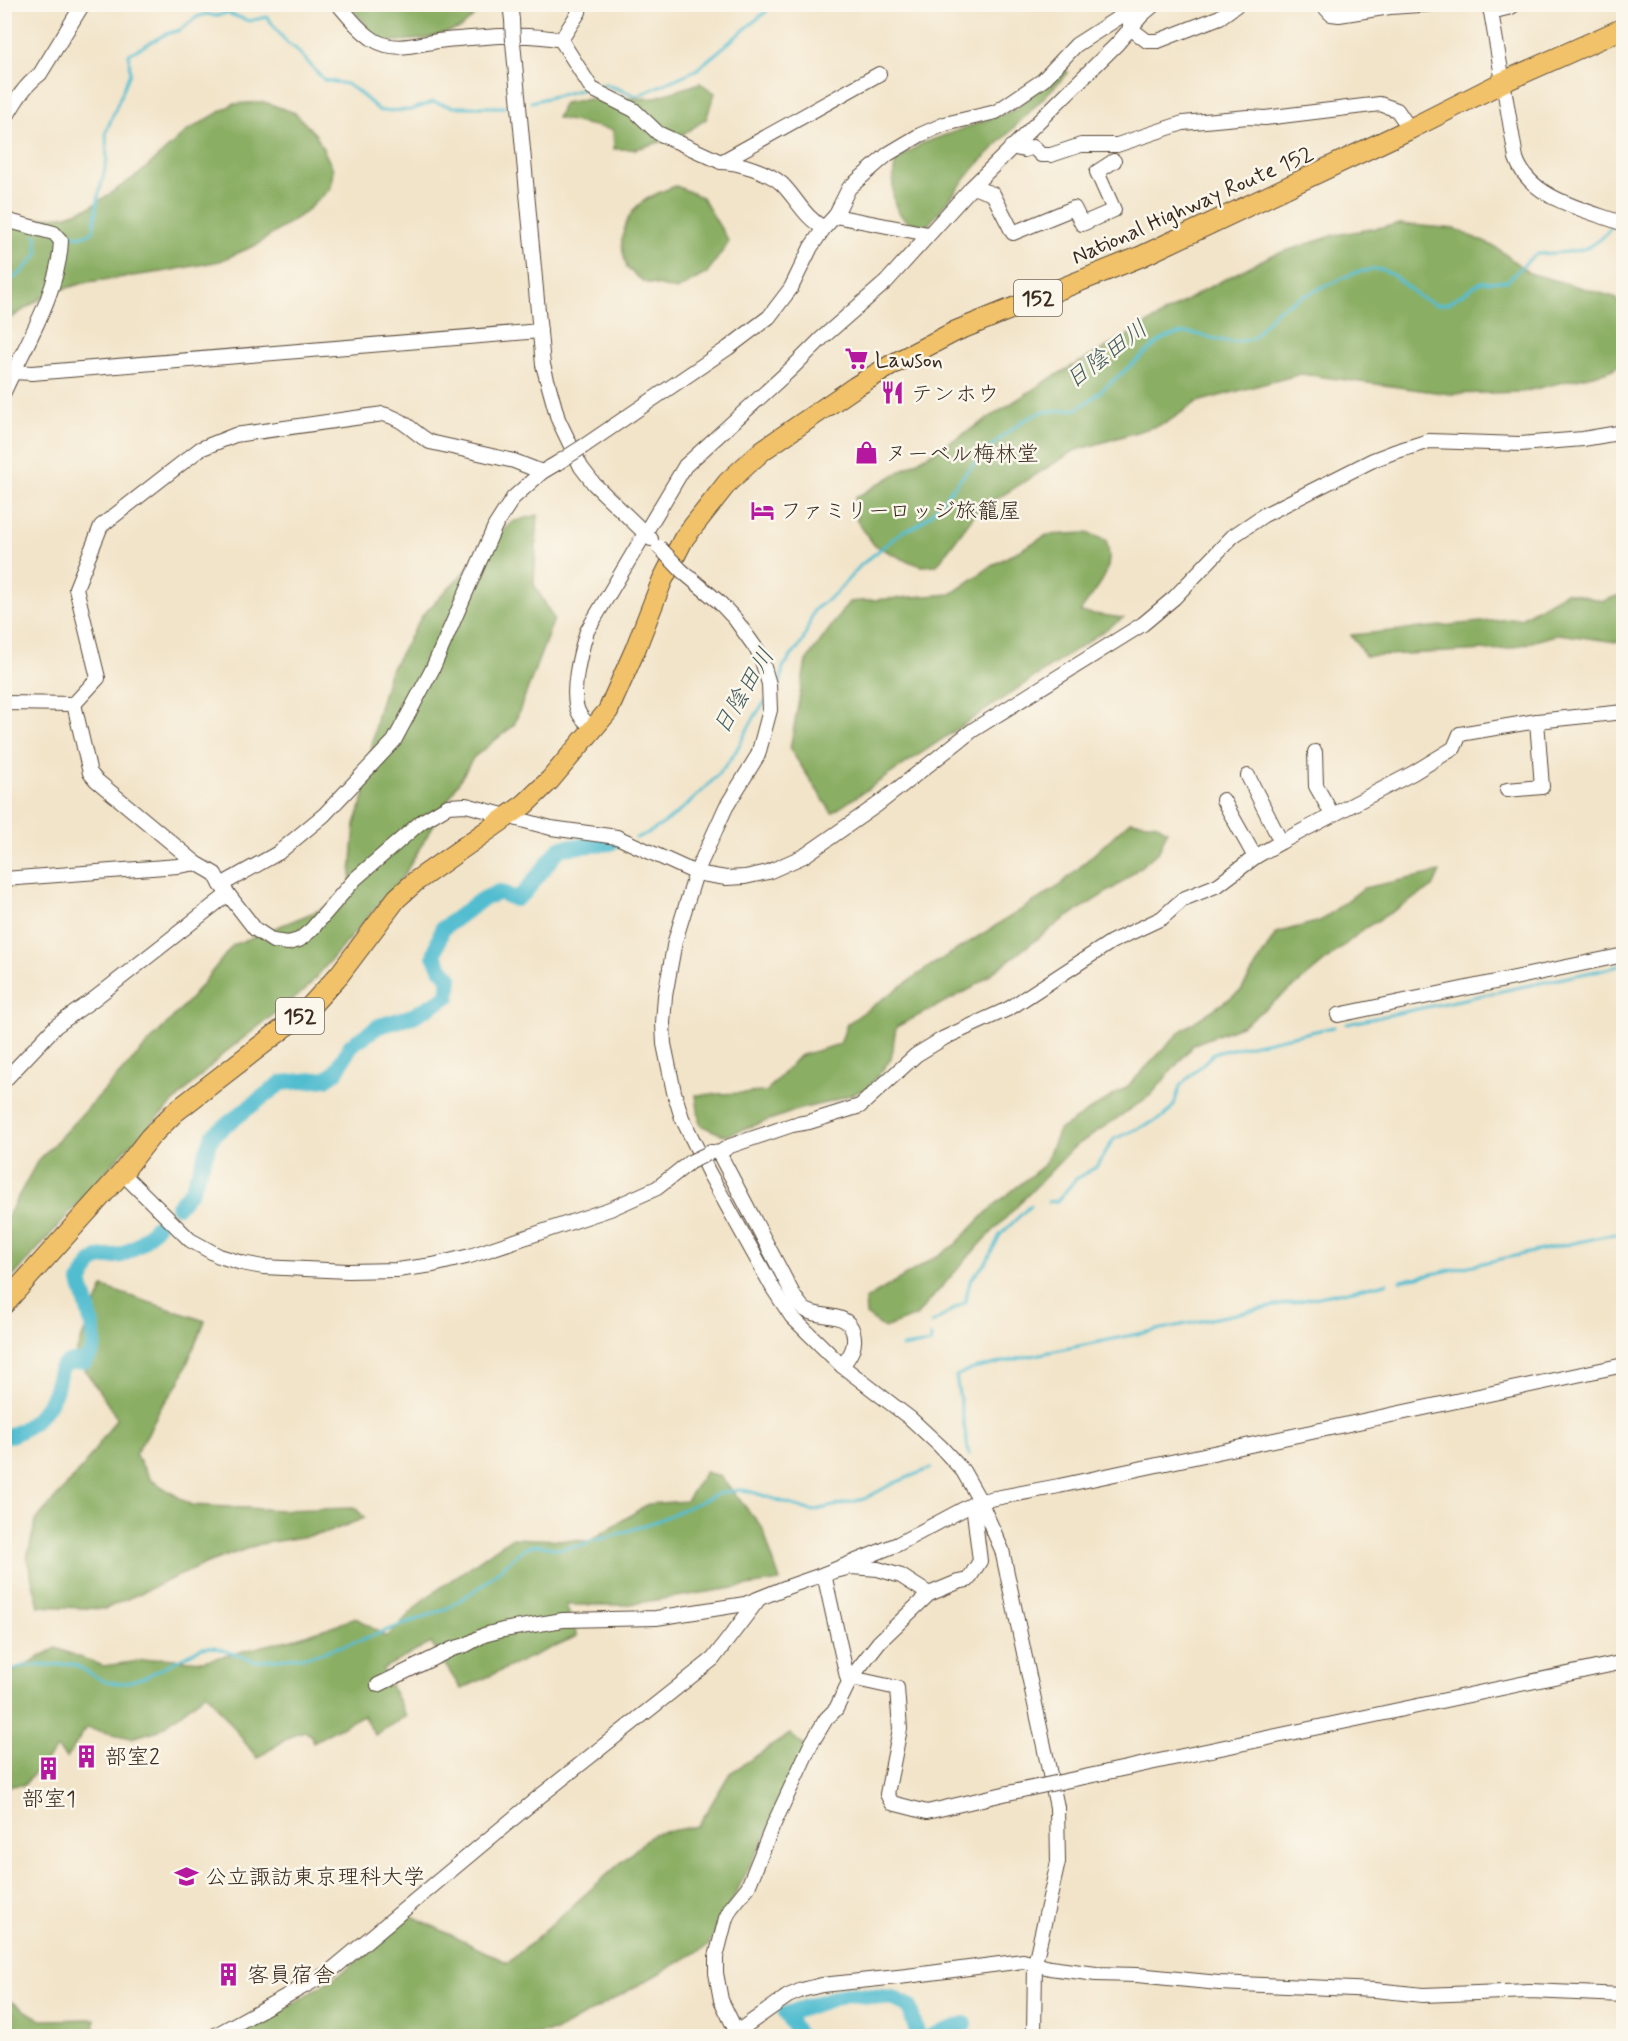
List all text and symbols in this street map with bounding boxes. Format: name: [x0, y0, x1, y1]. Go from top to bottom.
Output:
street label: National Highway Route 152: [1068, 140, 1318, 273]
road number: 152: [1014, 280, 1062, 316]
water label: 日陰田川: [1059, 314, 1155, 396]
supermarket icon: Lawson: [844, 346, 870, 372]
place label: Lawson: [875, 347, 943, 375]
restaurant icon: テンホウ: [880, 380, 906, 406]
place label: テンホウ: [911, 381, 999, 409]
shop icon: ヌーベル梅林堂: [854, 440, 880, 466]
place label: ヌーベル梅林堂: [885, 441, 1039, 469]
hotel icon: ファミリーロッジ旅籠屋: [749, 497, 775, 523]
place label: ファミリーロッジ旅籠屋: [780, 498, 1021, 526]
water label: 日陰田川: [706, 643, 782, 741]
road number: 152: [276, 998, 324, 1034]
building icon: 部室2: [74, 1743, 100, 1769]
place label: 部室2: [105, 1744, 160, 1772]
building icon: 部室1: [36, 1756, 62, 1782]
place label: 部室1: [22, 1786, 76, 1814]
school or university icon: 公立諏訪東京理科大学: [174, 1863, 200, 1889]
place label: 公立諏訪東京理科大学: [205, 1864, 425, 1892]
building icon: 客員宿舎: [216, 1961, 242, 1987]
place label: 客員宿舎: [247, 1962, 335, 1990]

